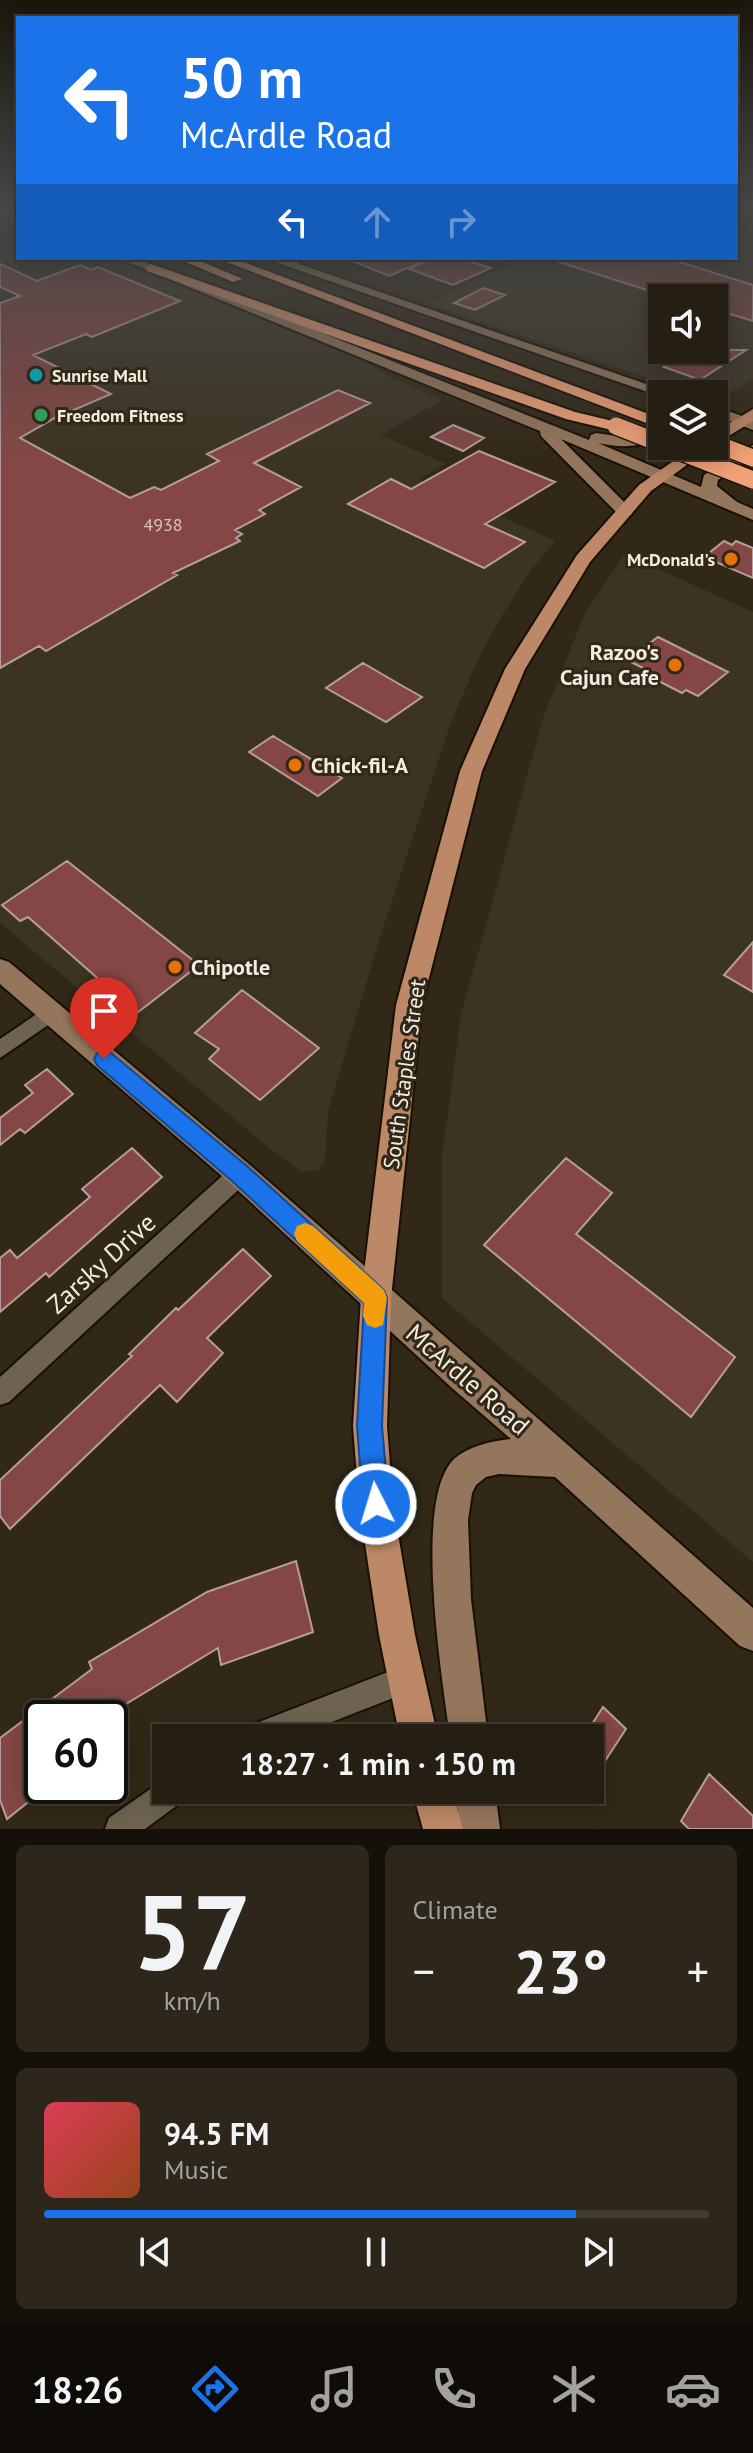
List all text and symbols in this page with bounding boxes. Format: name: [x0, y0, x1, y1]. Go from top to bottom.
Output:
text: 50 m: [180, 41, 303, 113]
icon: left: [48, 48, 152, 152]
text: McArdle Road: [180, 111, 392, 158]
icon: left: [271, 200, 315, 244]
icon: ahead: [355, 200, 399, 244]
icon: right: [439, 200, 483, 244]
map controls: [648, 284, 728, 460]
button: sound: [648, 284, 728, 364]
place label: Sunrise Mall: [52, 364, 148, 387]
marker: Sunrise Mall: [27, 366, 45, 384]
button: layers: [648, 380, 728, 460]
place label: Freedom Fitness: [57, 404, 184, 427]
marker: Freedom Fitness: [32, 406, 50, 424]
house number: 4938: [143, 513, 183, 536]
place label: McDonald's: [627, 548, 715, 571]
marker: McDonald's: [722, 550, 740, 568]
place label: Razoo's Cajun Cafe: [560, 638, 659, 691]
marker: Razoo's Cajun Cafe: [666, 656, 684, 674]
place label: Chick-fil-A: [311, 751, 409, 779]
marker: Chick-fil-A: [286, 756, 304, 774]
place label: Chipotle: [191, 953, 270, 981]
marker: Chipotle: [166, 958, 184, 976]
pin: [70, 977, 138, 1059]
street label: South Staples Street: [377, 977, 431, 1171]
icon: arrive: [82, 989, 126, 1033]
street label: Zarsky Drive: [40, 1206, 162, 1320]
street label: McArdle Road: [399, 1316, 537, 1442]
position arrow: [334, 1462, 418, 1546]
speed limit sign: 60: [24, 1700, 128, 1804]
text: 18:27 · 1 min · 150 m: [240, 1744, 516, 1783]
text: 57: [133, 1864, 251, 1999]
text: Climate: [413, 1893, 498, 1926]
text: 23°: [514, 1932, 608, 2010]
text: −: [413, 1942, 435, 1999]
text: +: [687, 1942, 709, 1999]
text: km/h: [164, 1984, 221, 2017]
text: 94.5 FM: [164, 2114, 269, 2153]
text: Music: [164, 2153, 228, 2186]
icon: previous: [133, 2230, 177, 2274]
icon: pause: [354, 2230, 398, 2274]
icon: next: [576, 2230, 620, 2274]
icon: directions: [187, 2361, 243, 2417]
icon: music: [306, 2361, 362, 2417]
icon: phone: [426, 2361, 482, 2417]
icon: climate: [546, 2361, 602, 2417]
icon: car: [665, 2361, 721, 2417]
text: 18:26: [32, 2366, 123, 2413]

